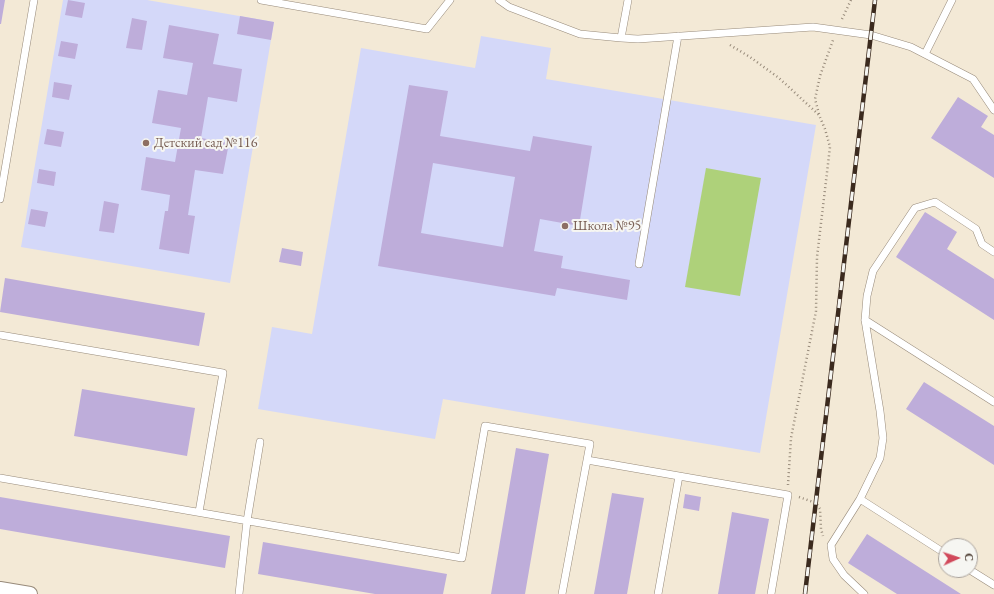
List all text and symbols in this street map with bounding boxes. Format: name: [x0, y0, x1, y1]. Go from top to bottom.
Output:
place label: Детский сад №116: [154, 135, 257, 151]
marker: Детский сад №116: [141, 138, 151, 148]
place label: Школа №95: [573, 218, 641, 234]
marker: Школа №95: [560, 221, 570, 231]
north arrow: [938, 538, 978, 578]
text: С: [962, 553, 976, 562]

